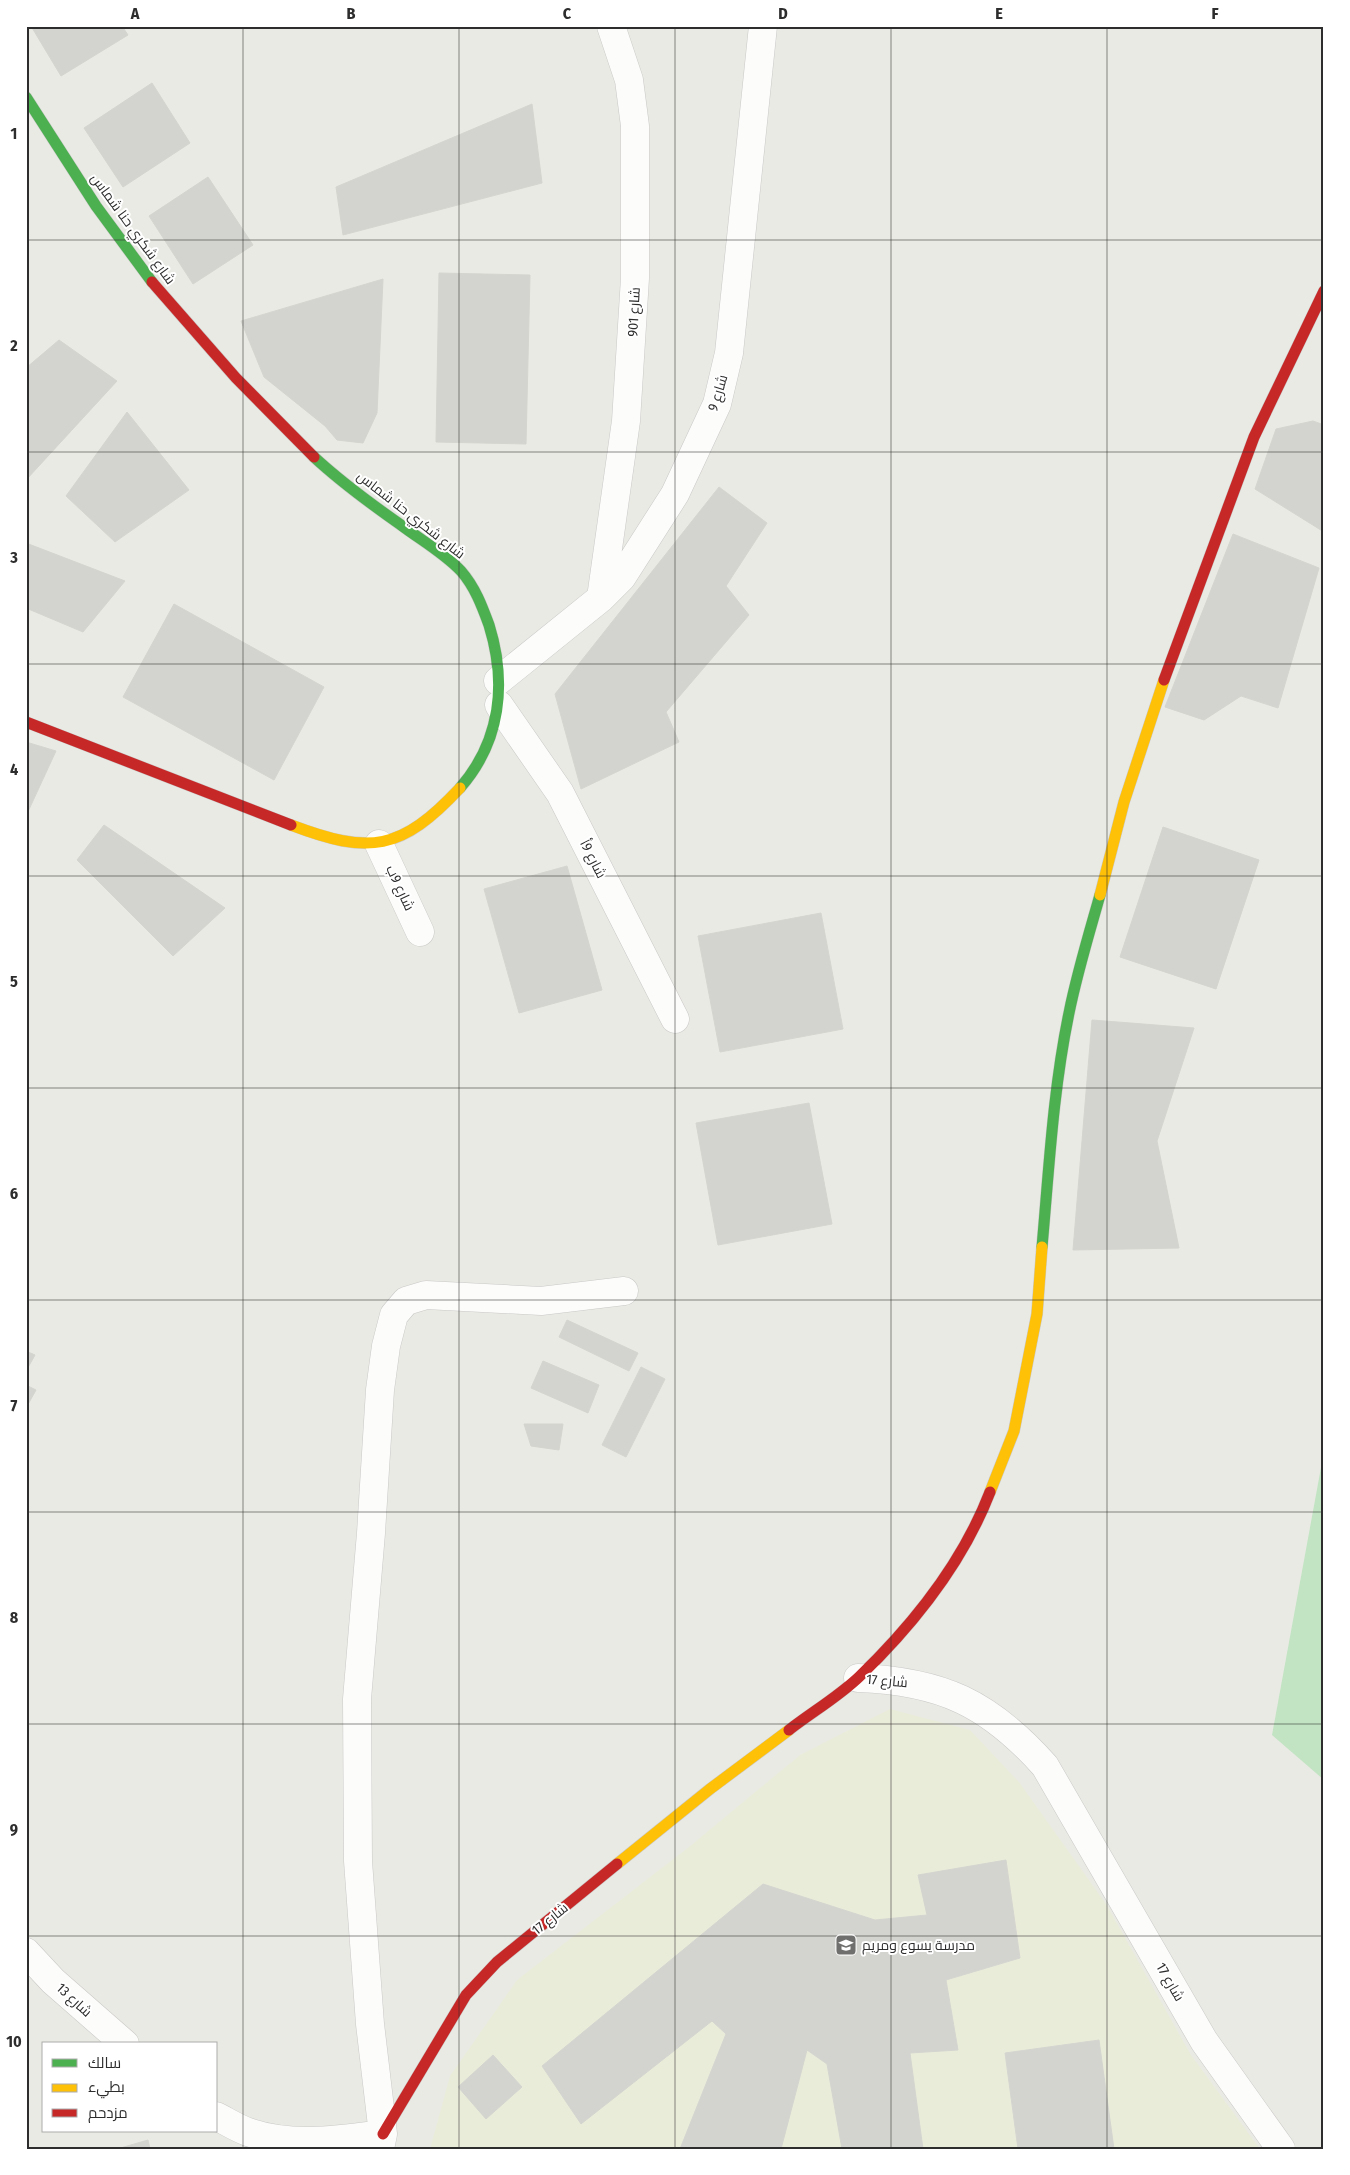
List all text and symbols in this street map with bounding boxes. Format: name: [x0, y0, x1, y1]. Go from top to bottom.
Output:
text: A: [130, 4, 140, 23]
text: B: [347, 4, 356, 23]
text: C: [563, 4, 572, 23]
text: D: [778, 4, 788, 23]
text: E: [995, 4, 1003, 23]
text: F: [1211, 4, 1219, 23]
text: 1: [11, 124, 17, 143]
street label: شارع شكري حنا شماس: [85, 170, 179, 289]
street label: شارع 901: [624, 287, 644, 337]
text: 2: [9, 336, 18, 355]
street label: شارع 9: [704, 373, 732, 413]
street label: شارع شكري حنا شماس: [352, 467, 469, 565]
text: 3: [9, 548, 18, 567]
text: 4: [10, 760, 18, 779]
street label: شارع 9أ: [576, 836, 611, 881]
street label: شارع 9ب: [382, 863, 418, 913]
text: 5: [10, 972, 18, 991]
text: 6: [10, 1184, 18, 1203]
text: 7: [11, 1396, 18, 1415]
text: 8: [10, 1608, 19, 1627]
street label: شارع 17: [866, 1671, 908, 1691]
text: 9: [10, 1820, 18, 1839]
street label: شارع 17: [529, 1899, 571, 1939]
school or university icon: مدرسة يسوع ومريم: [834, 1933, 858, 1957]
place label: مدرسة يسوع ومريم: [862, 1937, 975, 1955]
street label: شارع 17: [1152, 1960, 1188, 2004]
street label: شارع 13: [53, 1979, 95, 2021]
text: 10: [6, 2032, 22, 2051]
legend: [42, 2042, 218, 2132]
text: سالك: [88, 2054, 121, 2072]
text: بطيء: [88, 2078, 125, 2099]
text: مزدحم: [88, 2104, 128, 2123]

